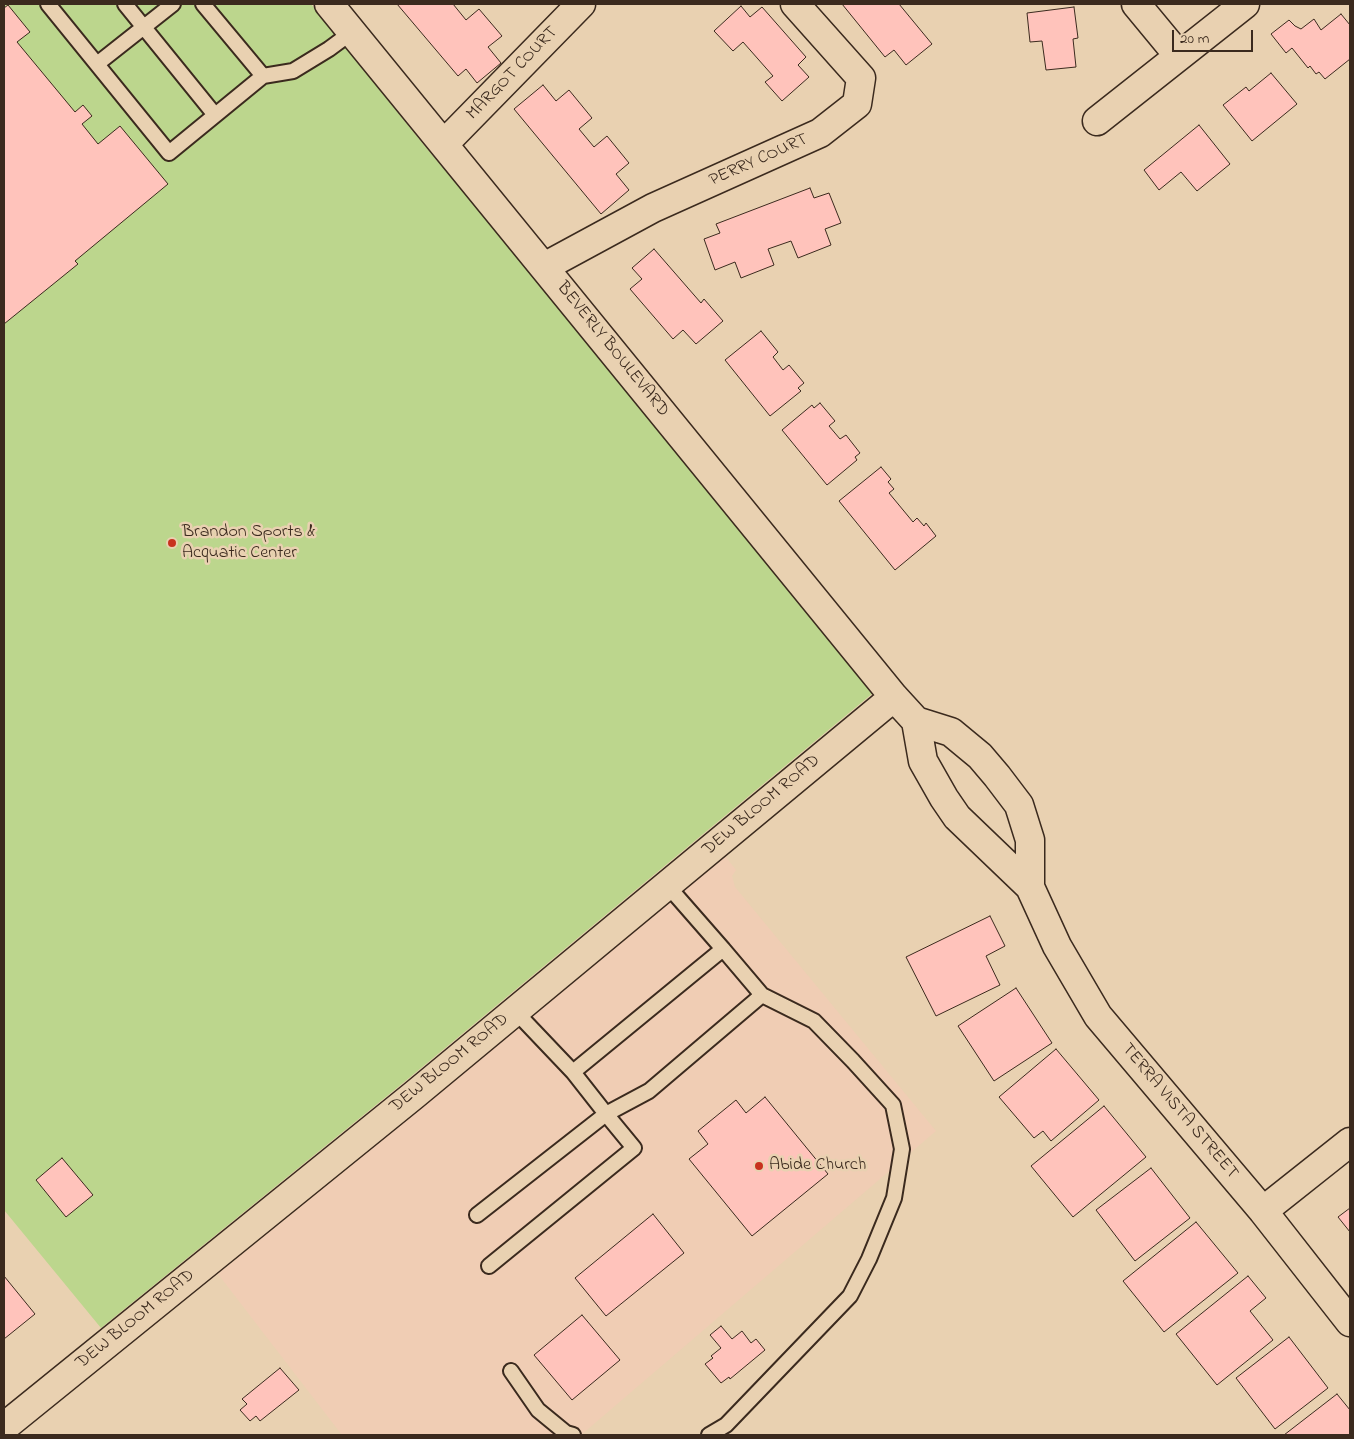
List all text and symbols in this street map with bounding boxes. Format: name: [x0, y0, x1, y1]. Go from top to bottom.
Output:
scale bar: [1174, 20, 1255, 52]
street label: MARGOT COURT: [463, 22, 563, 126]
text: 20 m: [1180, 28, 1209, 50]
street label: PERRY COURT: [706, 130, 812, 192]
street label: BEVERLY BOULEVARD: [551, 278, 673, 422]
place label: Brandon Sports & Acquatic Center: [182, 522, 315, 564]
marker: Brandon Sports & Acquatic Center: [166, 537, 178, 549]
street label: DEW BLOOM ROAD: [699, 751, 825, 861]
street label: DEW BLOOM ROAD: [386, 1009, 514, 1119]
street label: TERRA VISTA STREET: [1116, 1040, 1242, 1184]
place label: Abide Church: [769, 1155, 866, 1177]
marker: Abide Church: [753, 1160, 765, 1172]
street label: DEW BLOOM ROAD: [72, 1265, 200, 1375]

